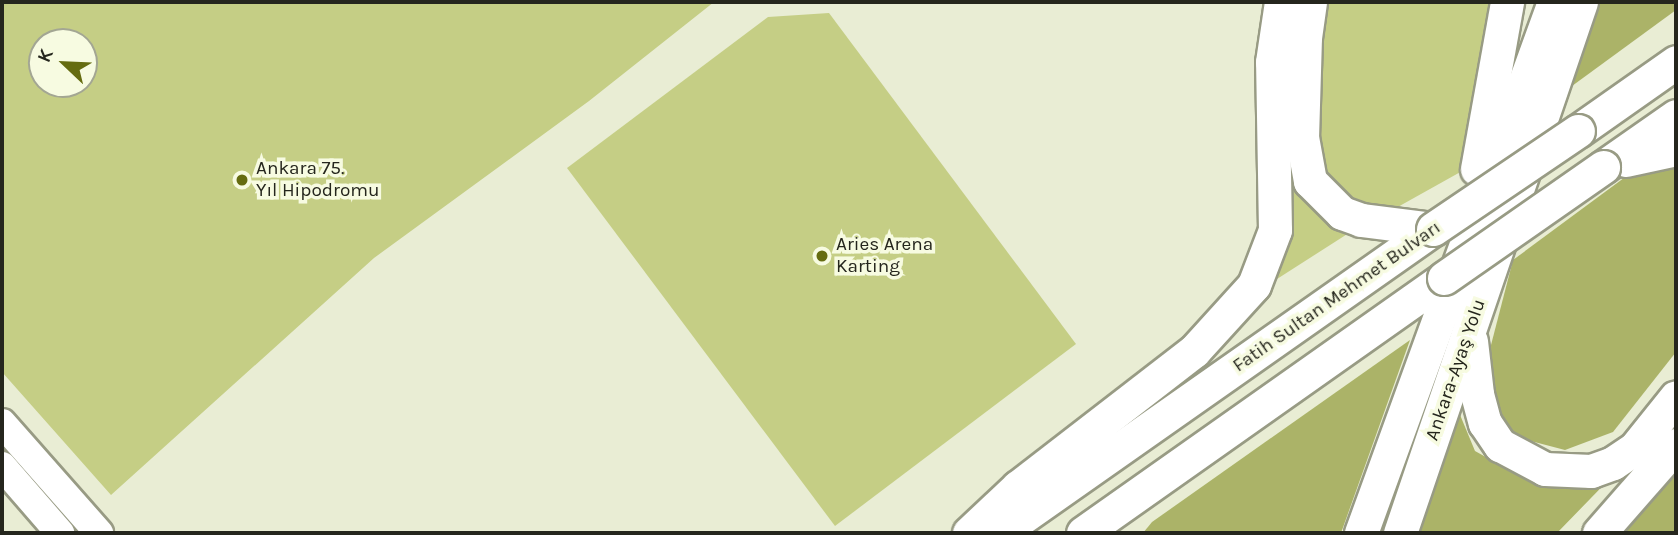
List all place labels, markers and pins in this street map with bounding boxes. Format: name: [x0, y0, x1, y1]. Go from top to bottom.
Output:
place label: Ankara 75. Yıl Hipodromu: [256, 158, 380, 202]
marker: Ankara 75. Yıl Hipodromu: [234, 172, 250, 188]
place label: Aries Arena Karting: [836, 234, 933, 278]
marker: Aries Arena Karting: [814, 248, 830, 264]

